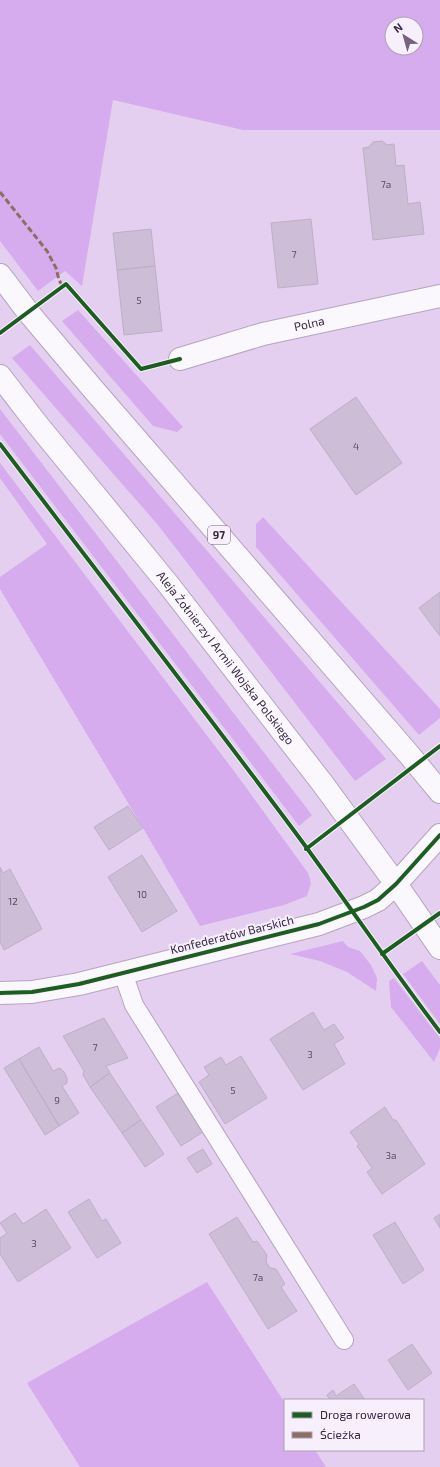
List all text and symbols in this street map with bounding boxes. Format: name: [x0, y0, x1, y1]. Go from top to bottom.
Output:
north arrow: [384, 16, 424, 56]
text: N: [391, 20, 405, 35]
house number: 7a: [381, 178, 391, 190]
house number: 7: [291, 248, 297, 260]
house number: 5: [136, 294, 142, 306]
street label: Polna: [292, 313, 326, 333]
house number: 4: [353, 440, 359, 452]
road number: 97: [208, 526, 230, 544]
street label: Aleja Żołnierzy I Armii Wojska Polskiego: [154, 568, 298, 747]
house number: 10: [137, 888, 147, 900]
house number: 12: [8, 895, 18, 907]
street label: Konfederatów Barskich: [169, 912, 295, 956]
house number: 7: [92, 1041, 98, 1053]
house number: 3: [307, 1048, 313, 1060]
house number: 5: [230, 1084, 236, 1096]
house number: 9: [54, 1094, 60, 1106]
house number: 3a: [385, 1149, 397, 1161]
house number: 3: [31, 1237, 37, 1249]
house number: 7a: [253, 1271, 263, 1283]
legend: [284, 1399, 424, 1451]
text: Droga rowerowa: [320, 1407, 411, 1421]
text: Ścieżka: [320, 1427, 361, 1441]

